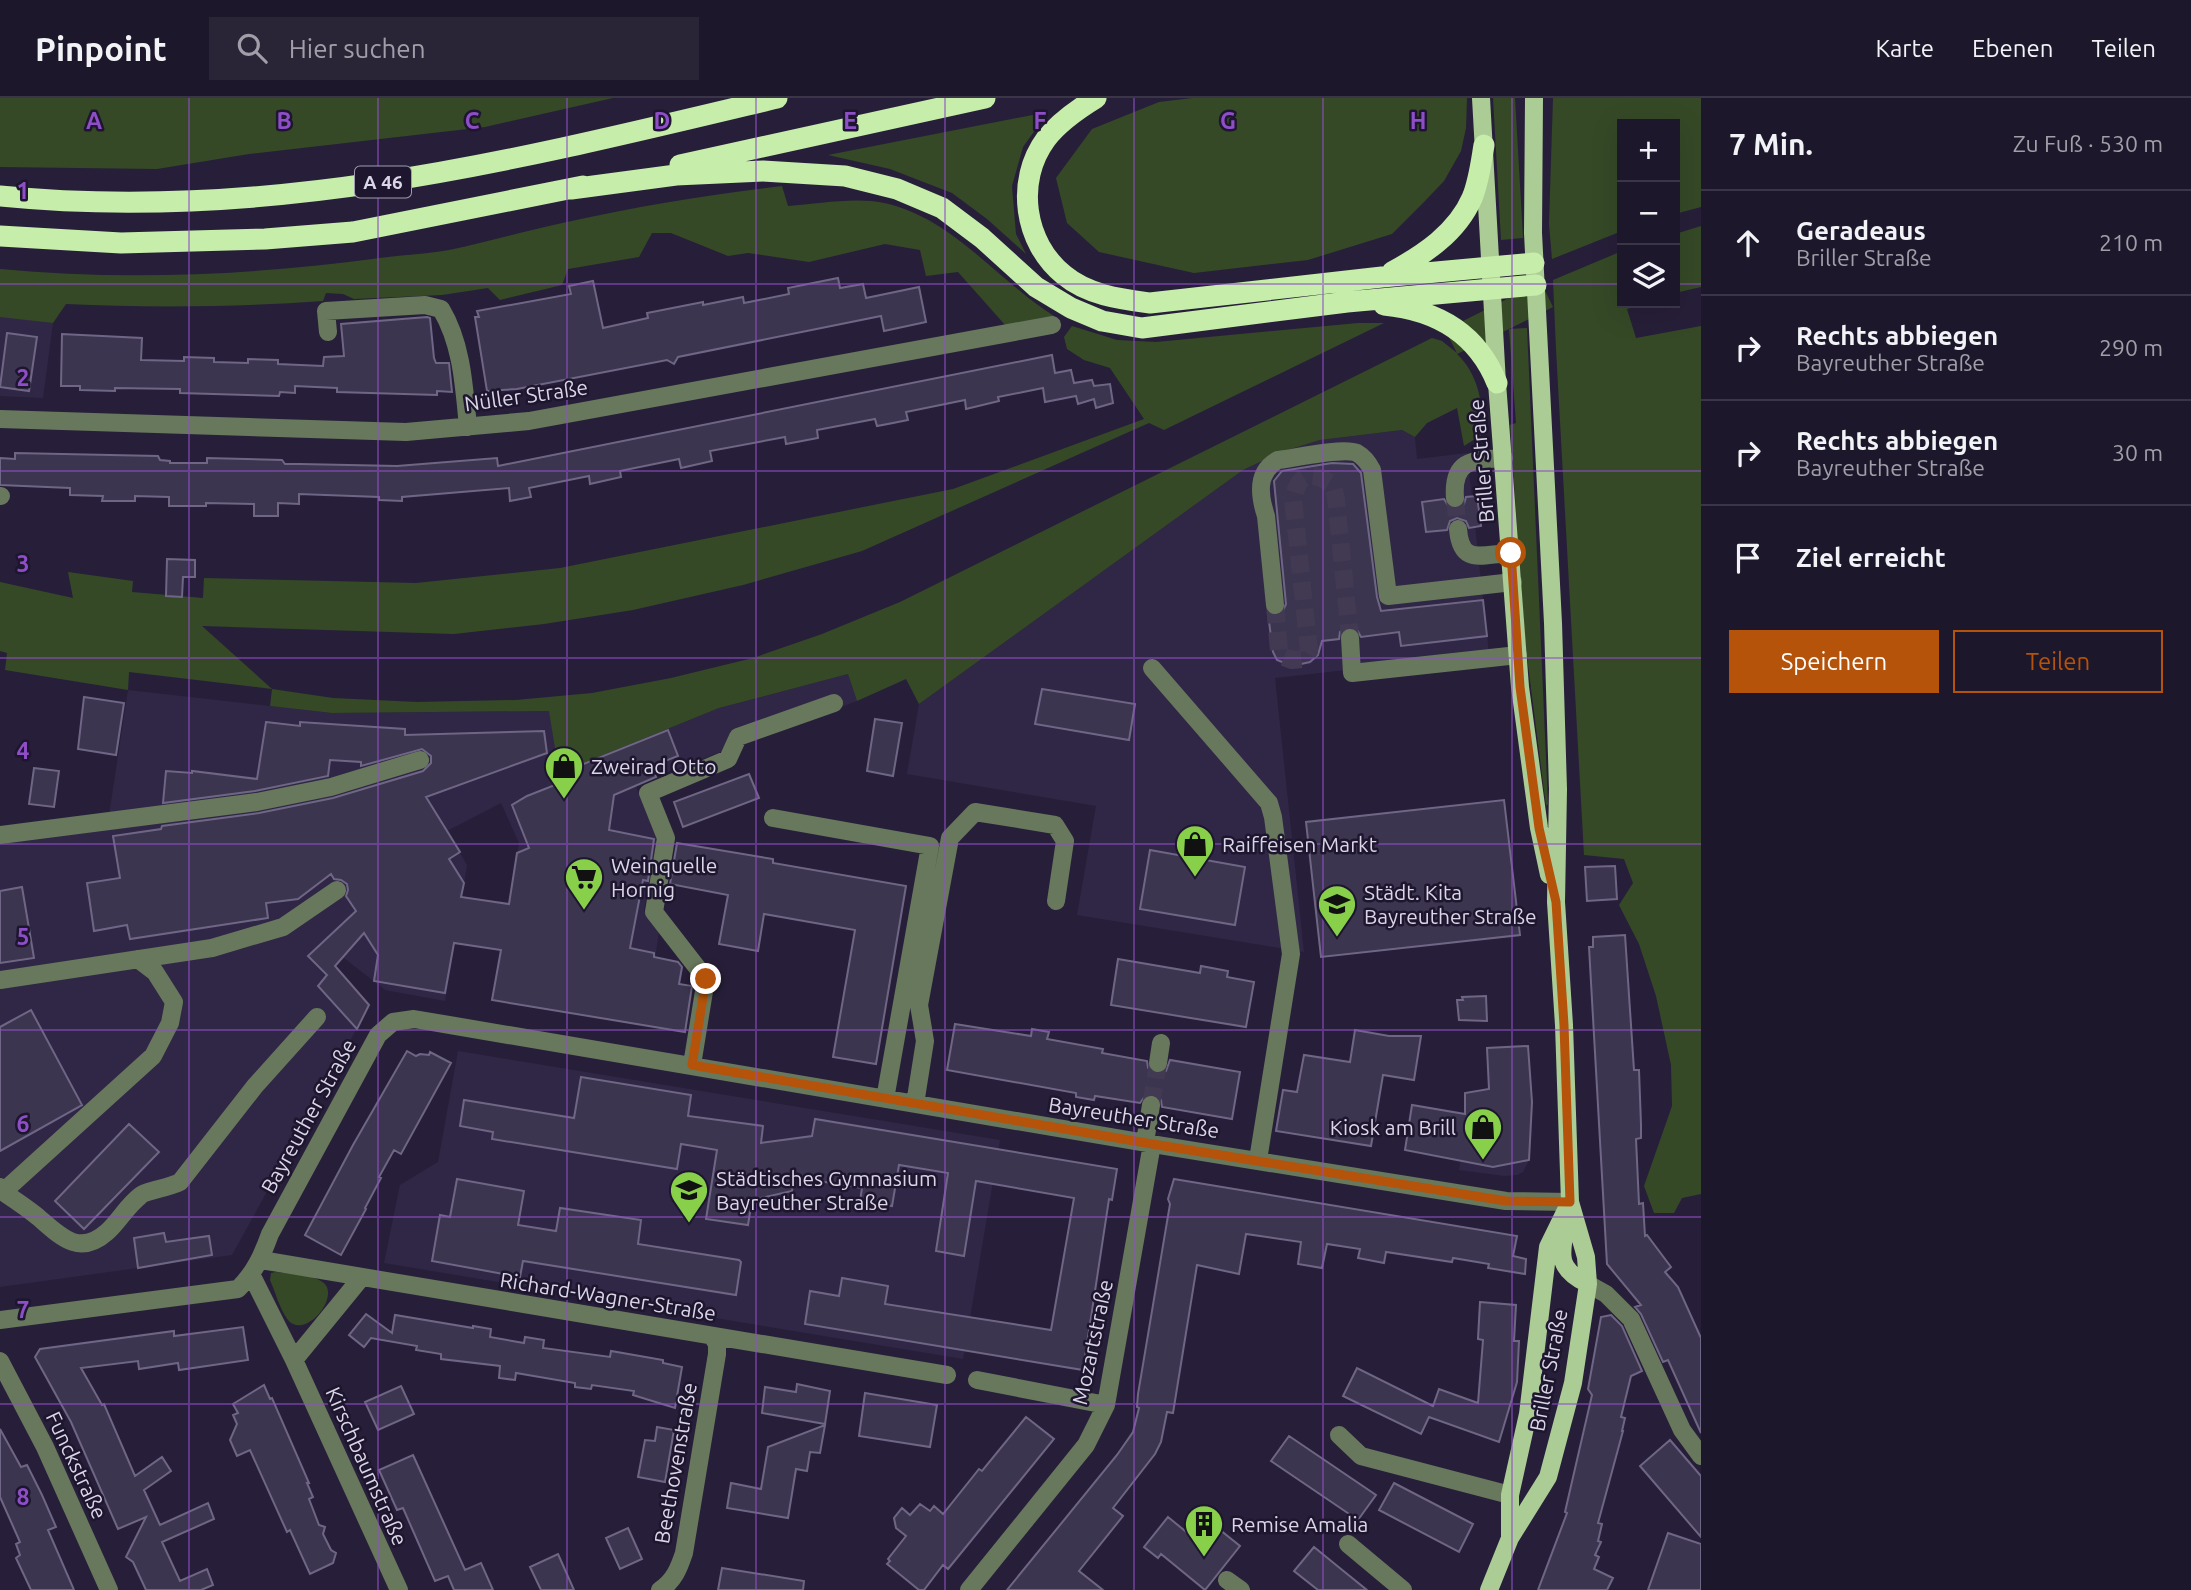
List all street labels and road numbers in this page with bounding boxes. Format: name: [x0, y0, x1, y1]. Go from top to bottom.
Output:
road number: A 46: [355, 166, 411, 198]
street label: Nüller Straße: [463, 374, 589, 416]
street label: Briller Straße: [1464, 398, 1498, 524]
street label: Bayreuther Straße: [256, 1035, 360, 1197]
street label: Bayreuther Straße: [1047, 1092, 1221, 1142]
street label: Richard-Wagner-Straße: [498, 1267, 718, 1325]
street label: Mozartstraße: [1067, 1277, 1117, 1407]
street label: Briller Straße: [1524, 1307, 1572, 1433]
street label: Beethovenstraße: [649, 1381, 701, 1545]
street label: Kirschbaumstraße: [321, 1383, 413, 1549]
street label: Funckstraße: [42, 1408, 112, 1522]

